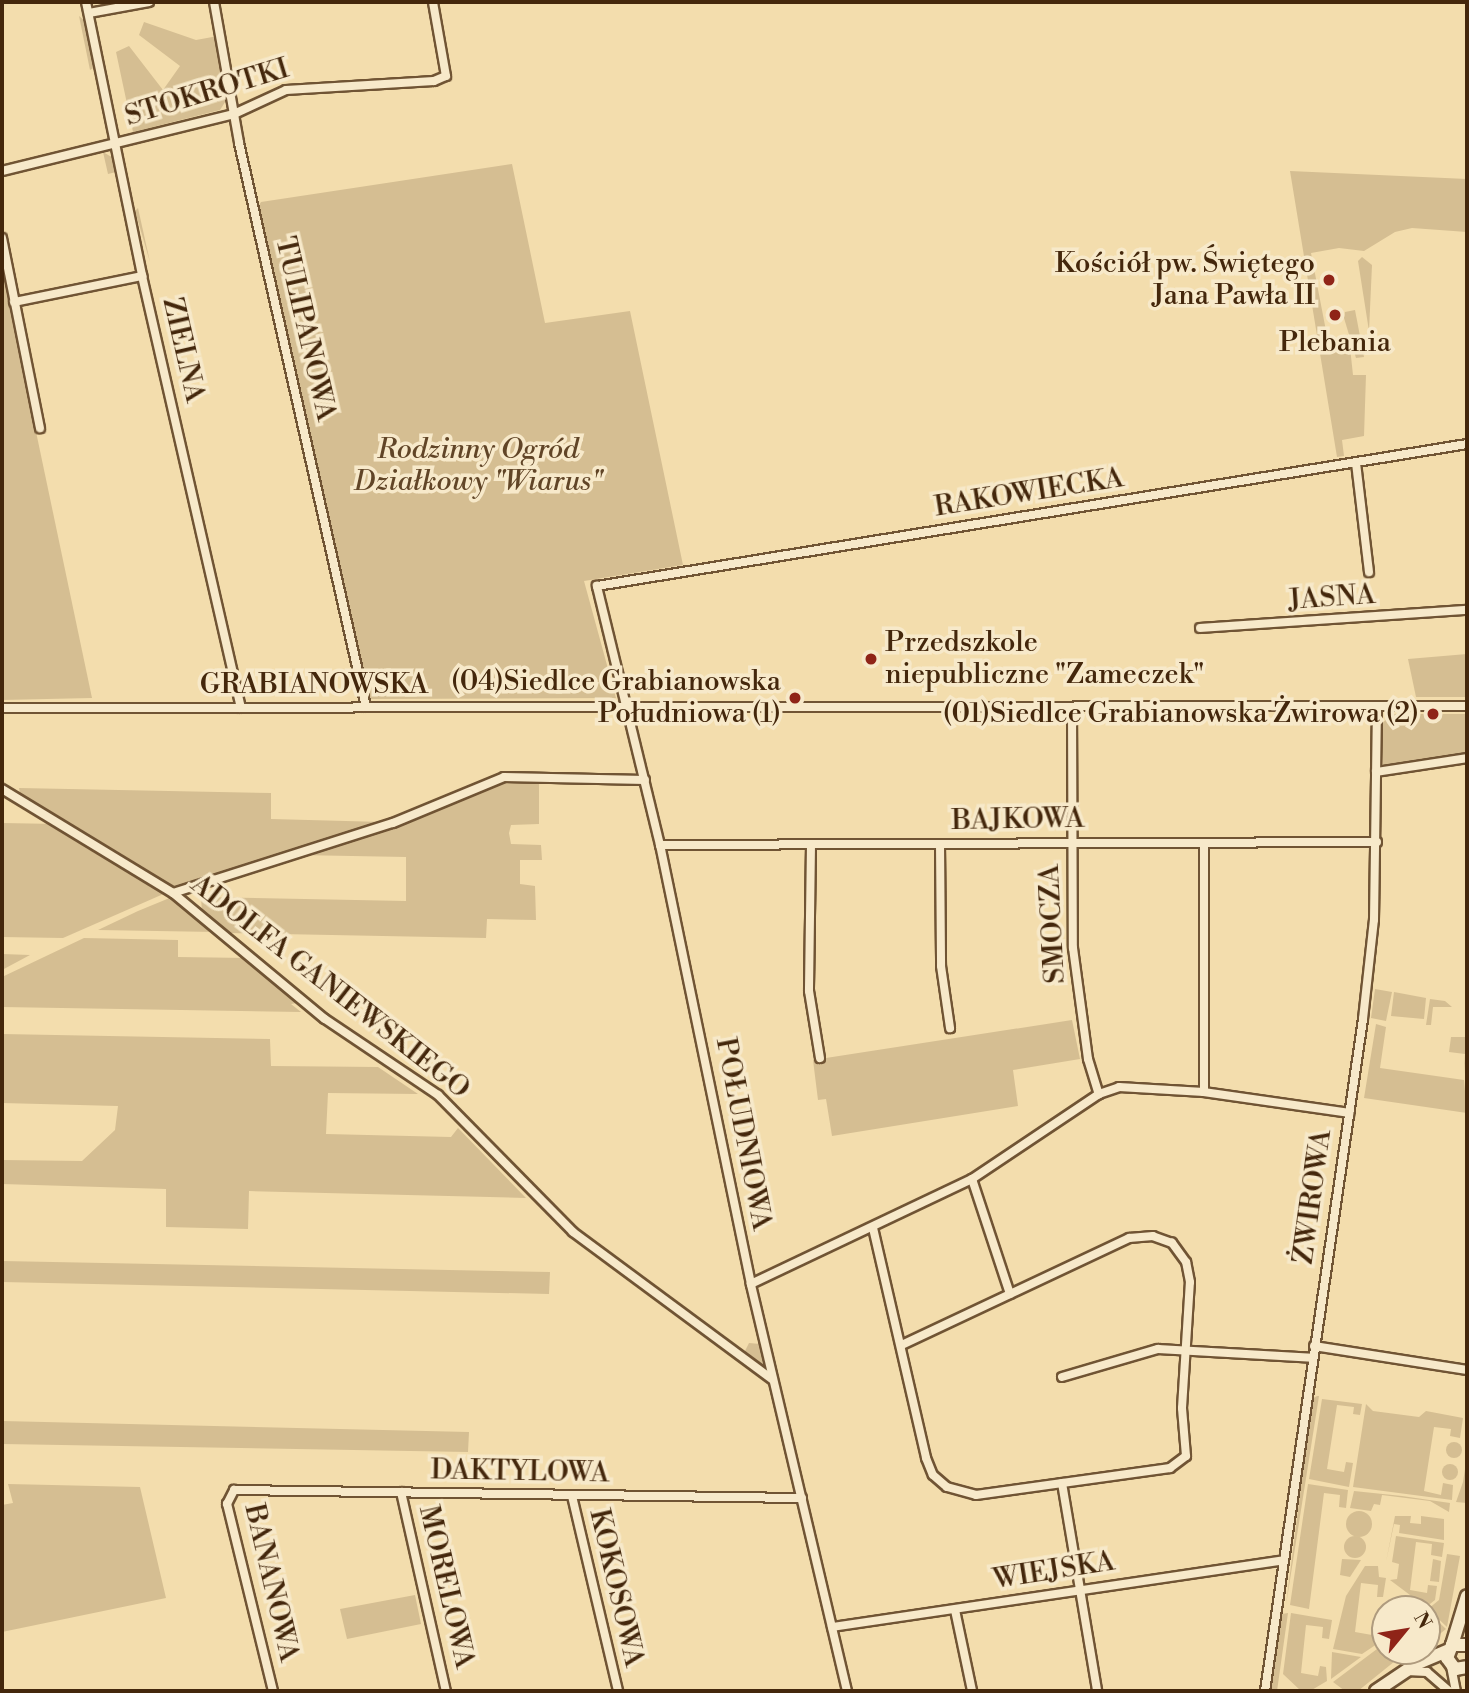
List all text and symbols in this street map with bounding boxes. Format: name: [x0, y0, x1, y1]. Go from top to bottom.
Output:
street label: STOKROTKI: [121, 52, 293, 134]
street label: TULIPANOWA: [267, 233, 343, 425]
place label: Kościół pw. Świętego Jana Pawła II: [1055, 247, 1315, 313]
marker: Kościół pw. Świętego Jana Pawła II: [1321, 272, 1337, 288]
street label: ZIELNA: [155, 294, 211, 406]
marker: Plebania: [1327, 307, 1343, 323]
place label: Plebania: [1279, 326, 1391, 360]
park label: Rodzinny Ogród Działkowy "Wiarus": [354, 433, 602, 499]
street label: RAKOWIECKA: [932, 461, 1126, 525]
street label: JASNA: [1287, 578, 1377, 618]
place label: Przedszkole niepubliczne "Zameczek": [885, 626, 1204, 692]
marker: Przedszkole niepubliczne "Zameczek": [863, 651, 879, 667]
place label: (04)Siedlce Grabianowska Południowa (1): [451, 665, 781, 731]
street label: GRABIANOWSKA: [200, 668, 428, 702]
marker: (04)Siedlce Grabianowska Południowa (1): [787, 690, 803, 706]
place label: (01)Siedlce Grabianowska Żwirowa (2): [943, 697, 1419, 731]
marker: (01)Siedlce Grabianowska Żwirowa (2): [1425, 706, 1441, 722]
street label: BAJKOWA: [951, 802, 1085, 838]
street label: SMOCZA: [1033, 863, 1073, 985]
street label: ADOLFA GANIEWSKIEGO: [184, 868, 476, 1106]
street label: POŁUDNIOWA: [708, 1035, 778, 1233]
street label: ŻWIROWA: [1287, 1128, 1339, 1266]
street label: DAKTYLOWA: [430, 1454, 610, 1490]
street label: BANANOWA: [237, 1501, 305, 1665]
street label: MORELOWA: [411, 1502, 481, 1672]
street label: KOKOSOWA: [581, 1506, 651, 1670]
street label: WIEJSKA: [991, 1545, 1117, 1597]
north arrow: [1371, 1595, 1441, 1665]
text: N: [1408, 1608, 1437, 1633]

